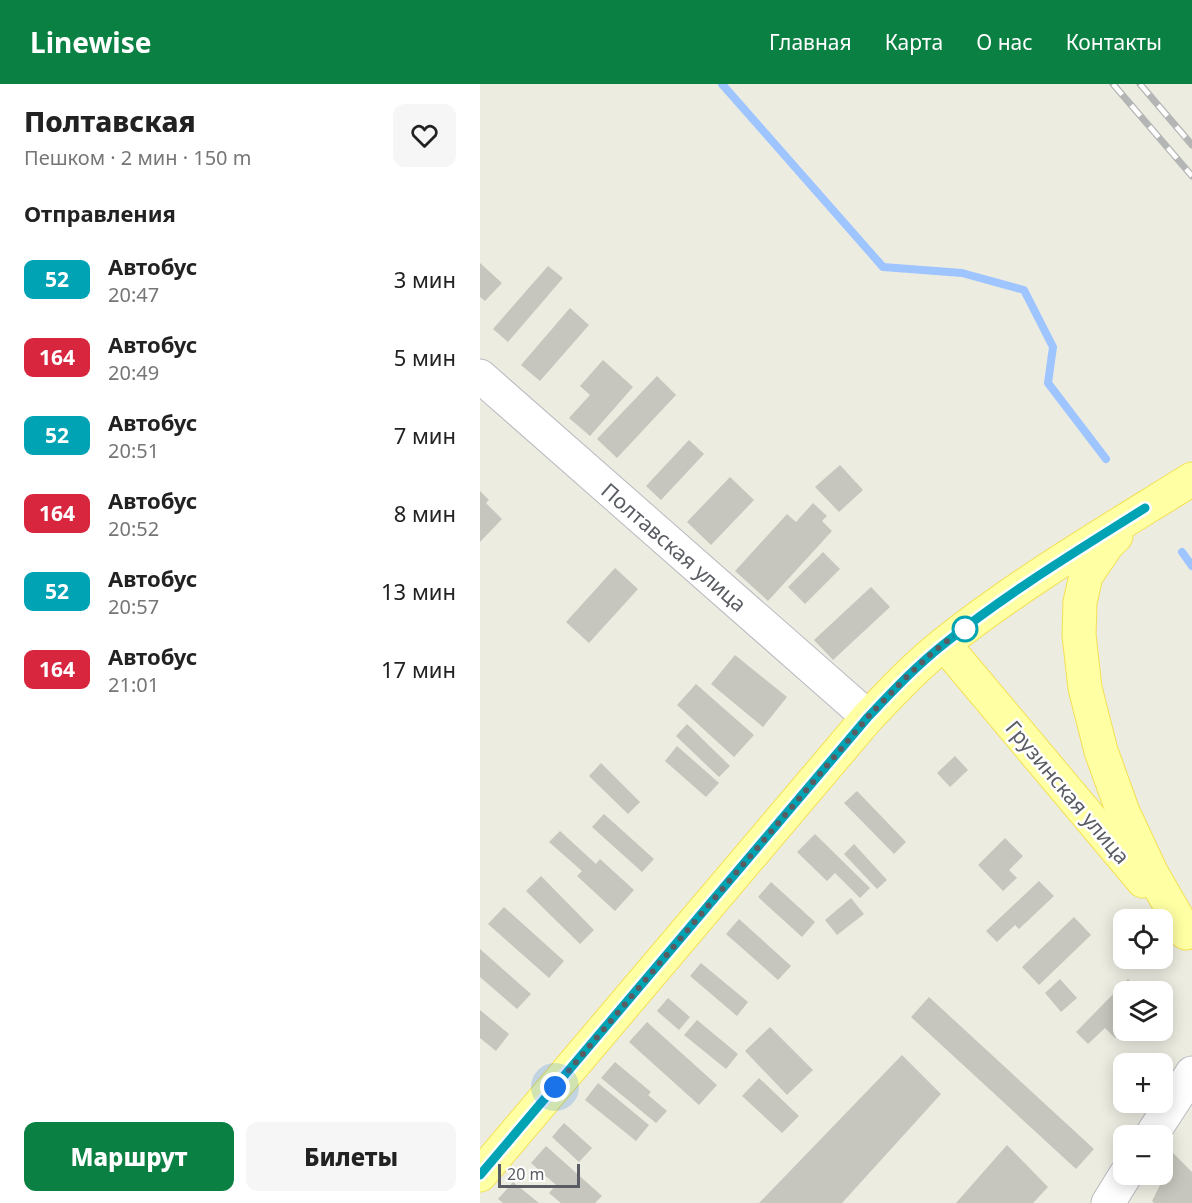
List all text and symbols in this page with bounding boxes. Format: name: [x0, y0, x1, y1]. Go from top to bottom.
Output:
text: Linewise: [30, 23, 152, 61]
text: Главная: [769, 28, 852, 56]
text: Карта: [885, 28, 943, 56]
text: О нас: [976, 28, 1033, 56]
text: Контакты: [1066, 28, 1162, 56]
text: Полтавская: [24, 102, 196, 140]
button: heart: [393, 104, 456, 167]
text: Пешком · 2 мин · 150 m: [24, 144, 251, 171]
text: Отправления: [24, 198, 176, 228]
text: Автобус: [108, 251, 197, 281]
text: 3 мин: [394, 264, 456, 294]
text: 52: [45, 265, 69, 293]
text: 20:47: [108, 281, 159, 308]
text: Автобус: [108, 329, 197, 359]
text: 5 мин: [394, 342, 456, 372]
text: 164: [39, 343, 75, 371]
text: 20:49: [108, 359, 159, 386]
text: Автобус: [108, 407, 197, 437]
text: 7 мин: [394, 420, 456, 450]
text: 52: [45, 421, 69, 449]
text: 20:51: [108, 437, 159, 464]
street label: Полтавская улица: [596, 476, 752, 618]
text: Автобус: [108, 485, 197, 515]
text: 8 мин: [394, 498, 456, 528]
text: 164: [39, 499, 75, 527]
text: 20:52: [108, 515, 159, 542]
text: Автобус: [108, 563, 197, 593]
text: 13 мин: [381, 576, 456, 606]
text: 52: [45, 577, 69, 605]
text: 20:57: [108, 593, 159, 620]
unlabelled marker: [952, 616, 978, 642]
text: Автобус: [108, 641, 197, 671]
text: 17 мин: [381, 654, 456, 684]
text: 164: [39, 655, 75, 683]
text: 21:01: [108, 671, 159, 698]
street label: Грузинская улица: [1000, 714, 1136, 870]
map controls: [1113, 909, 1173, 1185]
button: locate: [1113, 909, 1173, 969]
button: layers: [1113, 981, 1173, 1041]
button: +: [1113, 1053, 1173, 1113]
your location: [540, 1072, 570, 1102]
button: Маршрут: [24, 1122, 234, 1191]
button: Билеты: [246, 1122, 456, 1191]
button: −: [1113, 1125, 1173, 1185]
scale bar: [498, 1161, 580, 1188]
text: 20 m: [507, 1163, 544, 1185]

